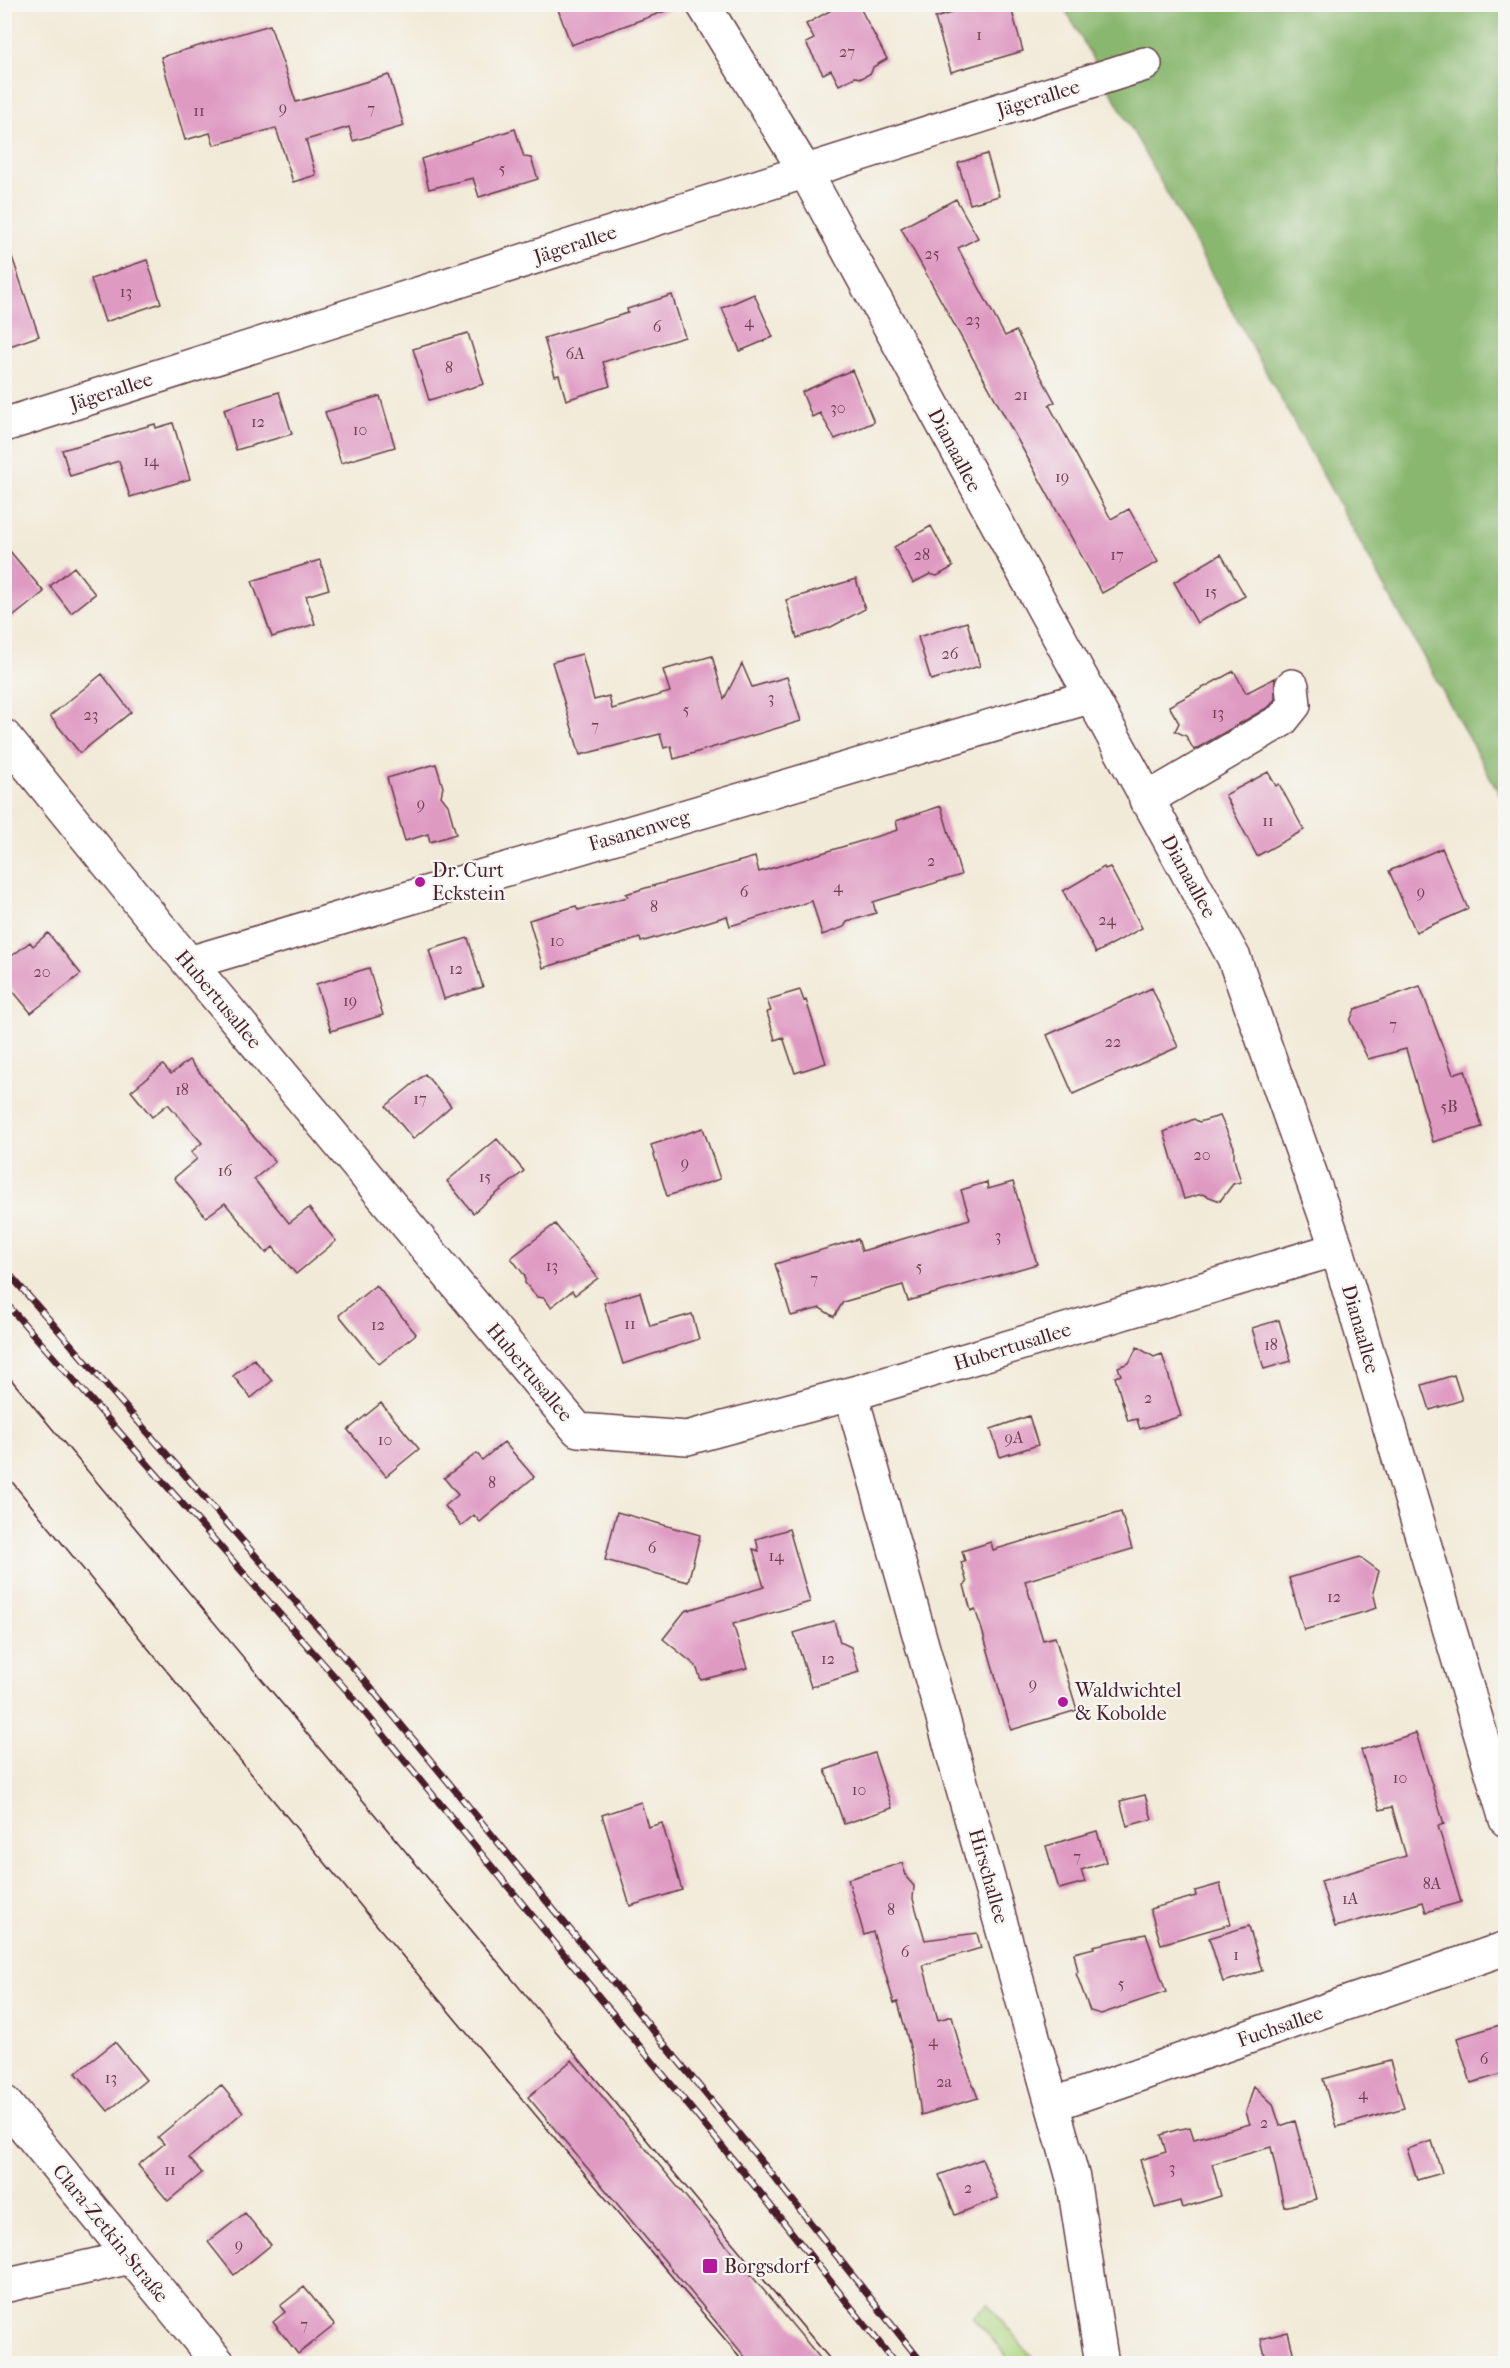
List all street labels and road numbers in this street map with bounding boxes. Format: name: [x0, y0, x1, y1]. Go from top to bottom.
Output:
street label: Jägerallee: [992, 75, 1082, 123]
street label: Jägerallee: [529, 220, 619, 269]
street label: Jägerallee: [65, 367, 155, 416]
street label: Dianaallee: [923, 405, 986, 496]
street label: Fasanenweg: [586, 805, 693, 856]
street label: Dianaallee: [1156, 831, 1221, 922]
street label: Hubertusallee: [171, 945, 267, 1053]
street label: Dianaallee: [1337, 1282, 1384, 1376]
street label: Hubertusallee: [482, 1318, 578, 1426]
street label: Hubertusallee: [951, 1318, 1074, 1375]
street label: Hirschallee: [964, 1826, 1013, 1926]
street label: Fuchsallee: [1234, 2001, 1326, 2052]
street label: Clara-Zetkin-Straße: [48, 2160, 173, 2307]

